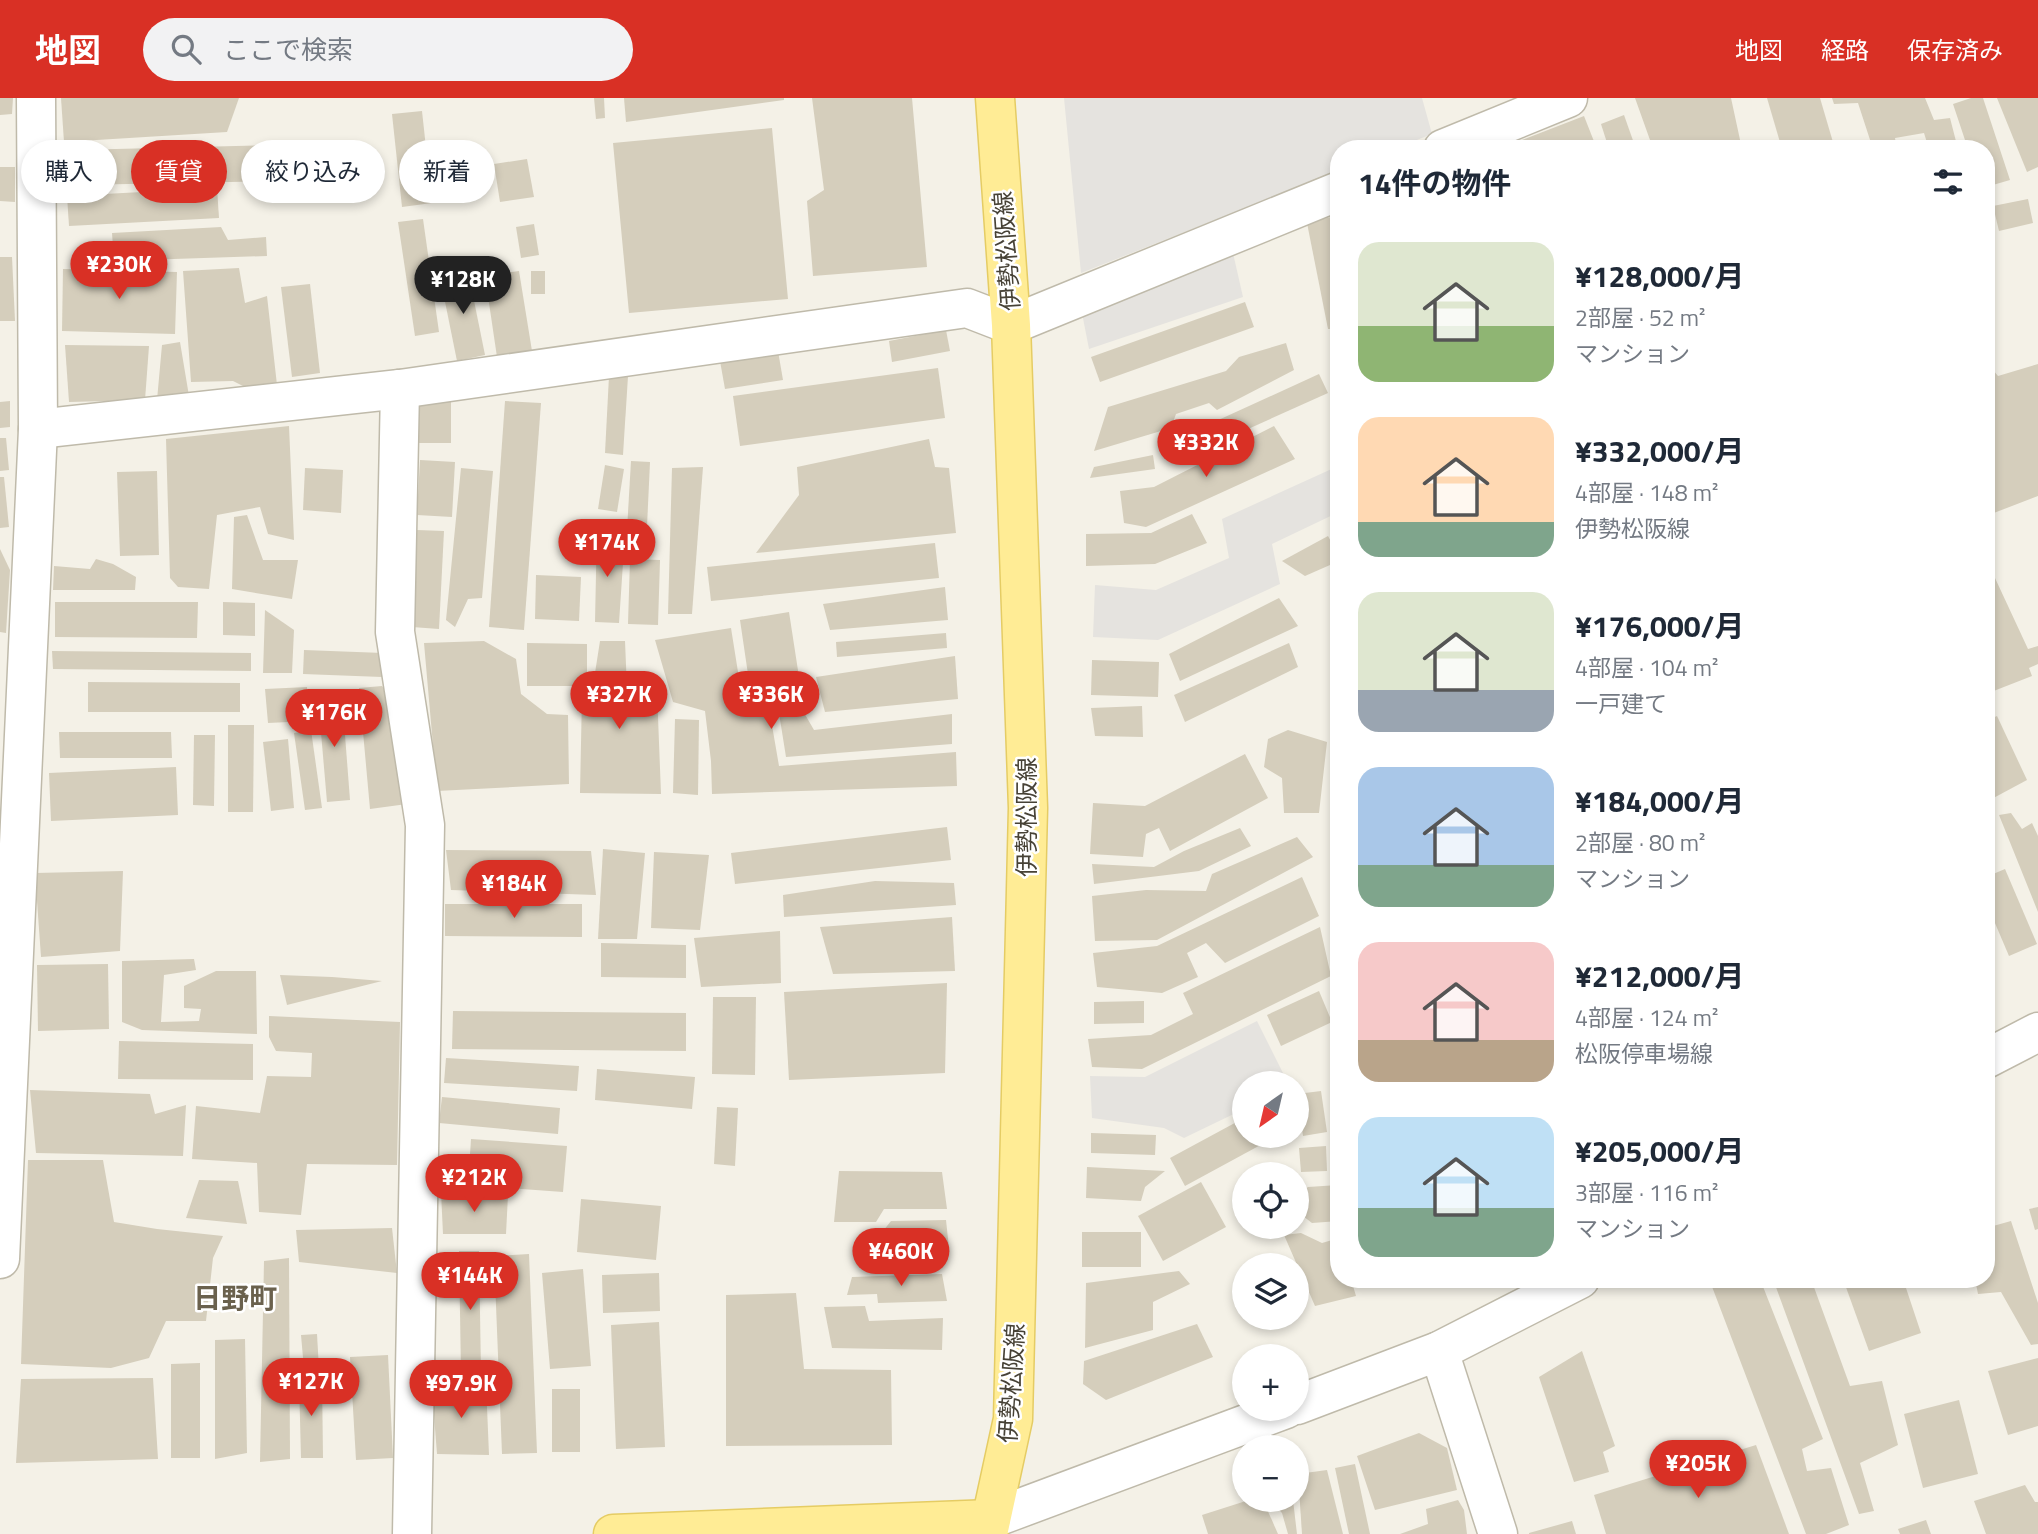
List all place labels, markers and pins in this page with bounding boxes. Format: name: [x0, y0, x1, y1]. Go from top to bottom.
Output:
pin: ¥230K: [70, 242, 168, 301]
pin: ¥128K: [414, 256, 512, 316]
pin: ¥332K: [1157, 420, 1255, 479]
pin: ¥174K: [558, 519, 656, 579]
pin: ¥327K: [570, 672, 668, 731]
pin: ¥336K: [722, 672, 820, 731]
pin: ¥176K: [285, 690, 383, 749]
pin: ¥184K: [465, 860, 563, 920]
pin: ¥212K: [425, 1154, 523, 1214]
pin: ¥460K: [852, 1228, 950, 1288]
pin: ¥144K: [421, 1252, 519, 1312]
pin: ¥127K: [262, 1358, 360, 1418]
pin: ¥97.9K: [404, 1360, 518, 1420]
pin: ¥205K: [1649, 1440, 1747, 1500]

